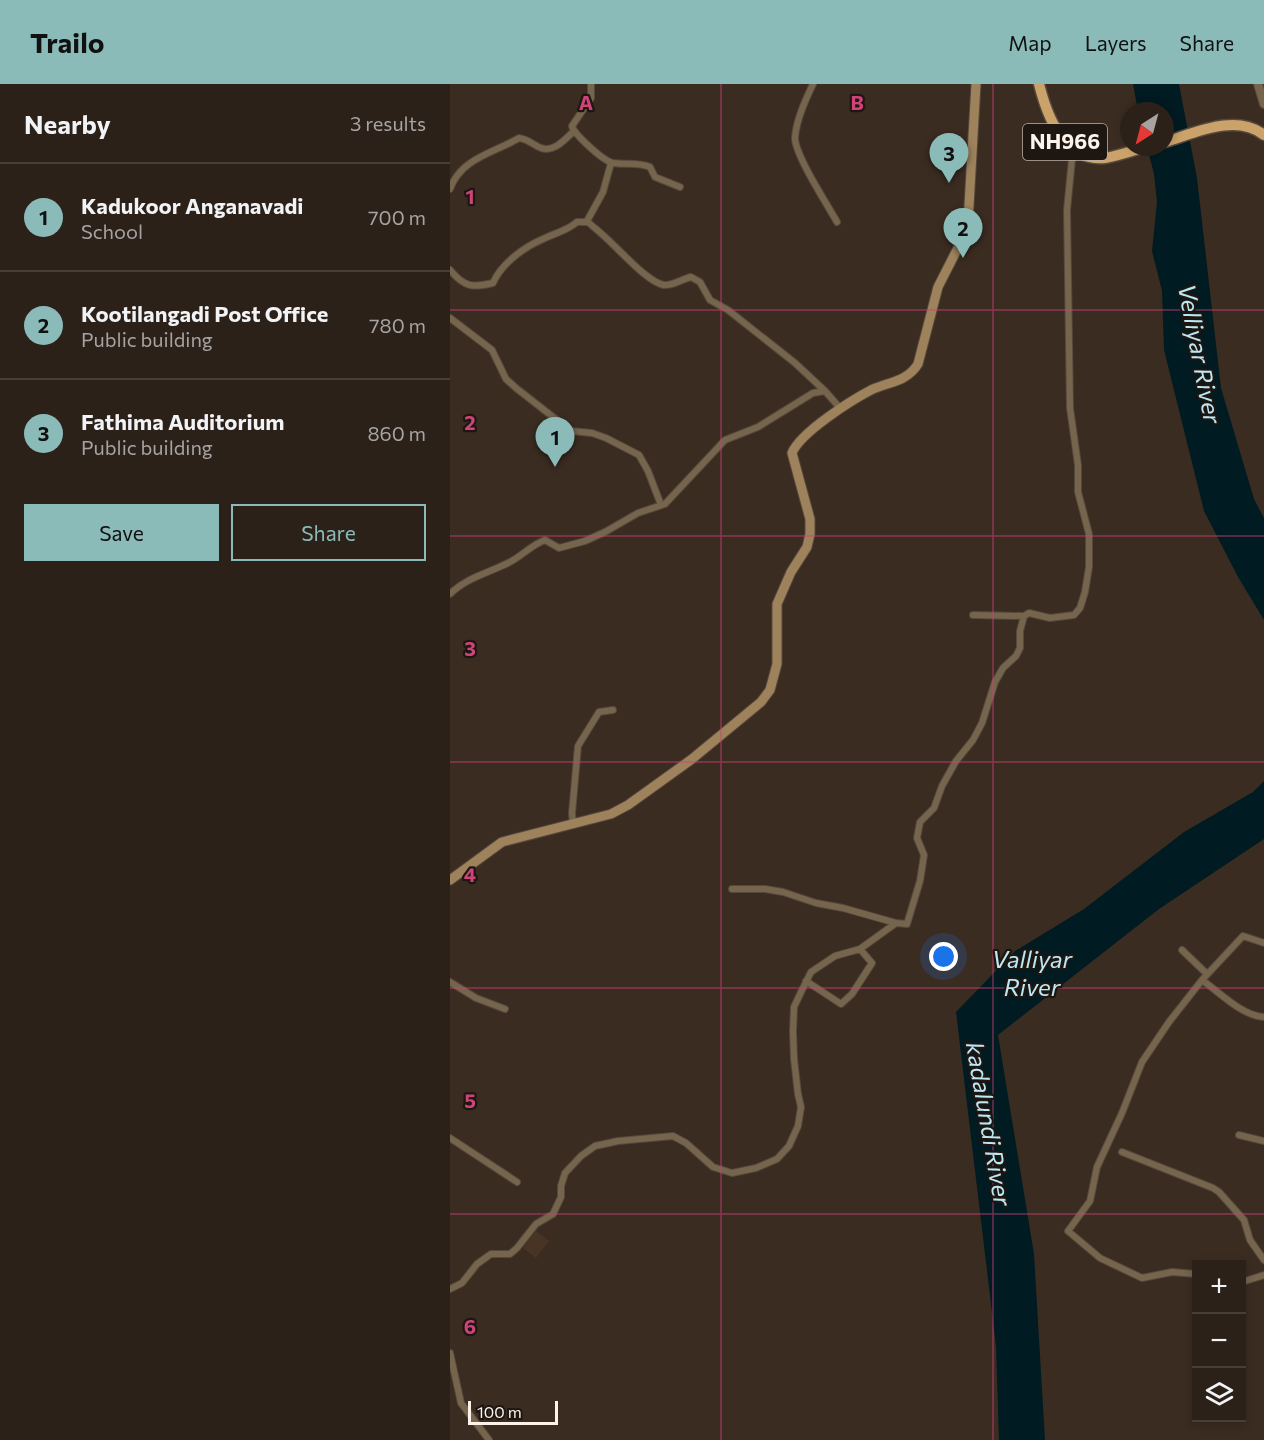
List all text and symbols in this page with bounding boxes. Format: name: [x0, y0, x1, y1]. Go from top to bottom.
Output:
text: Trailo: [30, 25, 105, 59]
text: Map: [1008, 30, 1052, 55]
text: Layers: [1085, 30, 1147, 55]
text: Share: [1180, 30, 1234, 55]
text: A: [579, 90, 593, 114]
text: B: [850, 90, 864, 114]
north arrow: [1120, 102, 1174, 156]
text: Nearby: [24, 108, 111, 139]
text: 3 results: [350, 111, 426, 135]
road number: NH966: [1023, 124, 1107, 160]
pin: 3: [930, 134, 968, 183]
text: 1: [465, 184, 475, 208]
text: Kadukoor Anganavadi: [81, 192, 303, 219]
text: 1: [39, 205, 48, 229]
text: 700 m: [368, 205, 426, 229]
pin: 2: [944, 208, 982, 258]
text: School: [81, 219, 143, 243]
water label: Velliyar River: [1173, 281, 1228, 427]
text: Kootilangadi Post Office: [81, 300, 328, 327]
text: 2: [38, 313, 49, 337]
text: 780 m: [369, 313, 426, 337]
text: Public building: [81, 327, 213, 351]
text: Fathima Auditorium: [81, 408, 284, 435]
text: 2: [464, 410, 476, 434]
pin: 1: [536, 418, 574, 467]
text: 3: [38, 421, 49, 445]
text: 860 m: [367, 421, 426, 445]
text: Public building: [81, 435, 213, 459]
button: Save: [24, 504, 219, 561]
button: Share: [231, 504, 426, 561]
text: 3: [464, 636, 476, 660]
text: 4: [464, 862, 476, 886]
your location: [929, 942, 958, 971]
water label: Valliyar River: [992, 944, 1074, 1001]
water label: kadalundi River: [961, 1039, 1018, 1210]
text: 5: [464, 1088, 476, 1112]
map controls: [1192, 1260, 1246, 1422]
button: +: [1192, 1260, 1246, 1314]
text: 6: [464, 1314, 476, 1338]
button: −: [1192, 1314, 1246, 1368]
button: layers: [1192, 1368, 1246, 1422]
scale bar: [468, 1398, 558, 1426]
text: 100 m: [477, 1402, 522, 1421]

